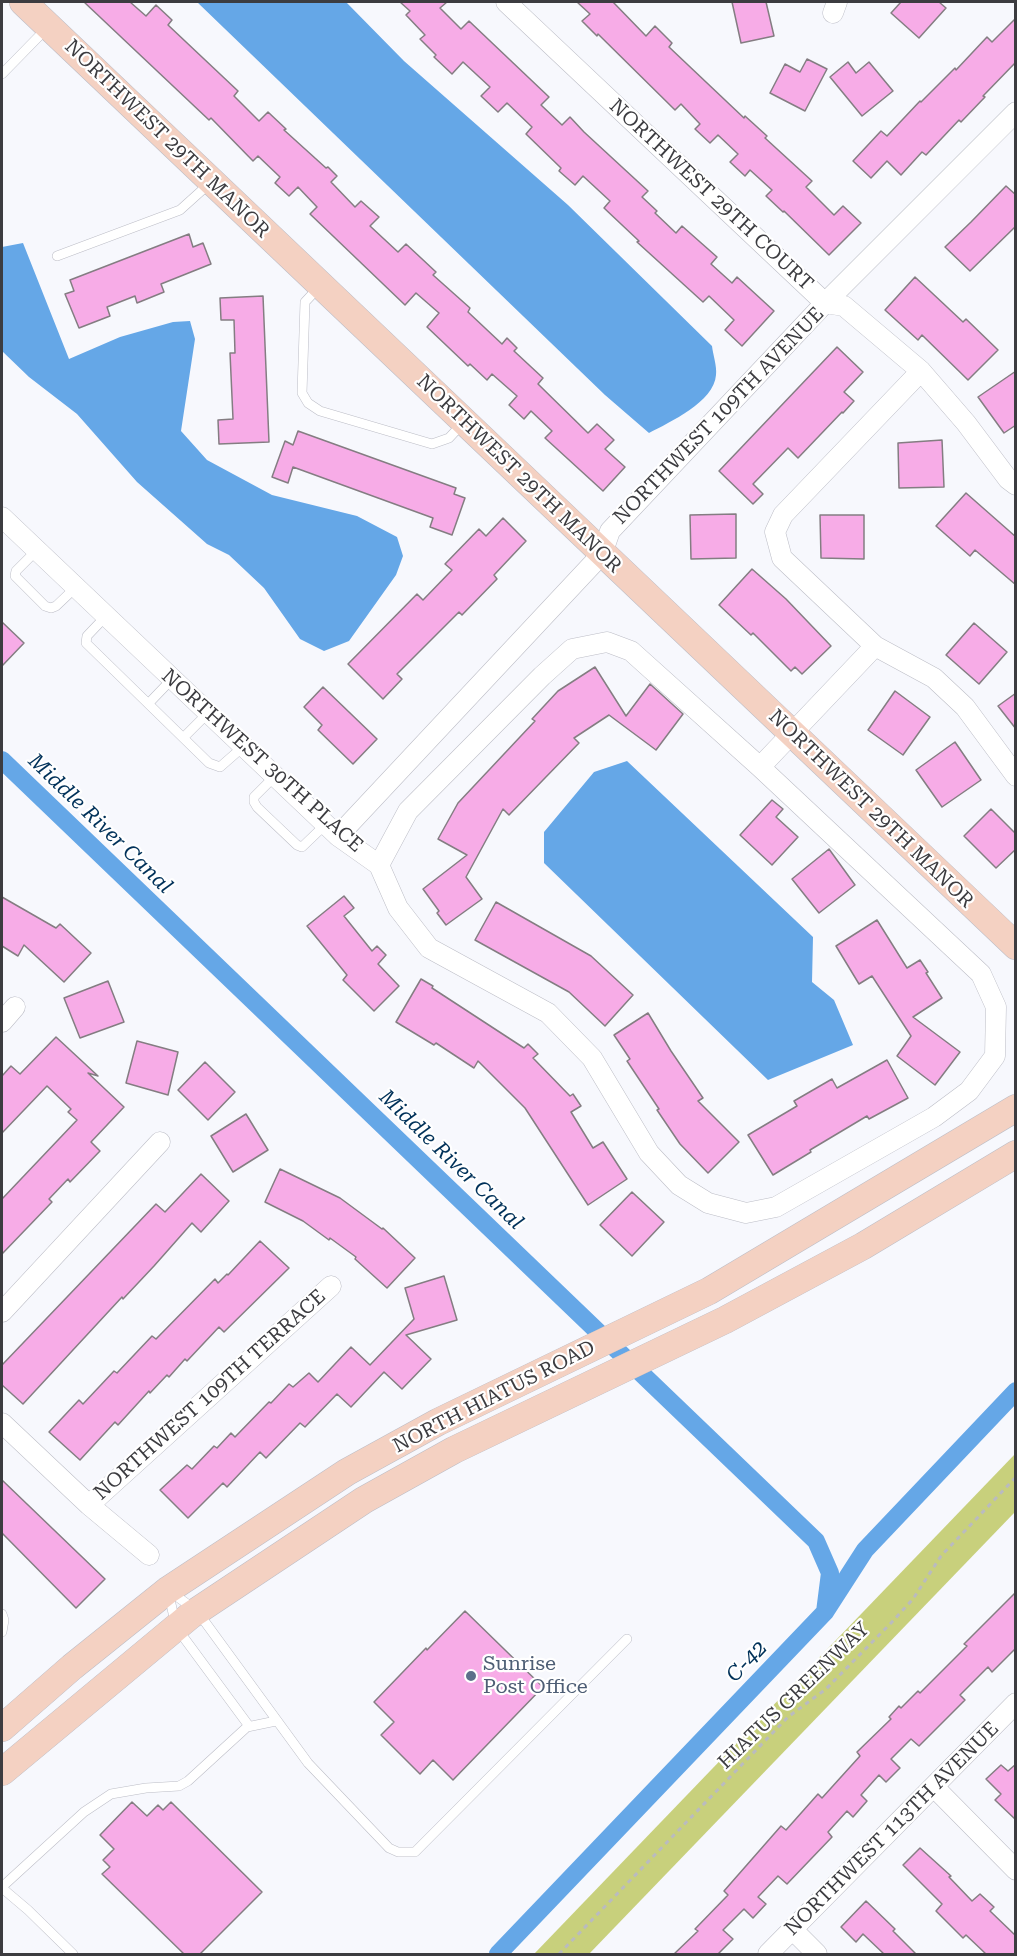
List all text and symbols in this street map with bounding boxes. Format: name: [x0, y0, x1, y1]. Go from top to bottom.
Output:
street label: NORTHWEST 29TH MANOR: [60, 35, 274, 243]
street label: NORTHWEST 29TH COURT: [604, 94, 818, 296]
street label: NORTHWEST 109TH AVENUE: [609, 302, 829, 530]
street label: NORTHWEST 29TH MANOR: [412, 370, 626, 578]
street label: NORTHWEST 30TH PLACE: [156, 664, 368, 858]
street label: NORTHWEST 29TH MANOR: [764, 705, 978, 913]
water label: Middle River Canal: [23, 749, 177, 899]
water label: Middle River Canal: [374, 1085, 528, 1235]
street label: NORTHWEST 109TH TERRACE: [89, 1285, 331, 1505]
street label: NORTH HIATUS ROAD: [389, 1336, 599, 1458]
street label: HIATUS GREENWAY: [713, 1617, 875, 1775]
water label: C-42: [721, 1636, 773, 1688]
place label: Sunrise Post Office: [483, 1652, 588, 1699]
marker: Sunrise Post Office: [464, 1669, 478, 1683]
street label: NORTHWEST 113TH AVENUE: [780, 1717, 1004, 1941]

